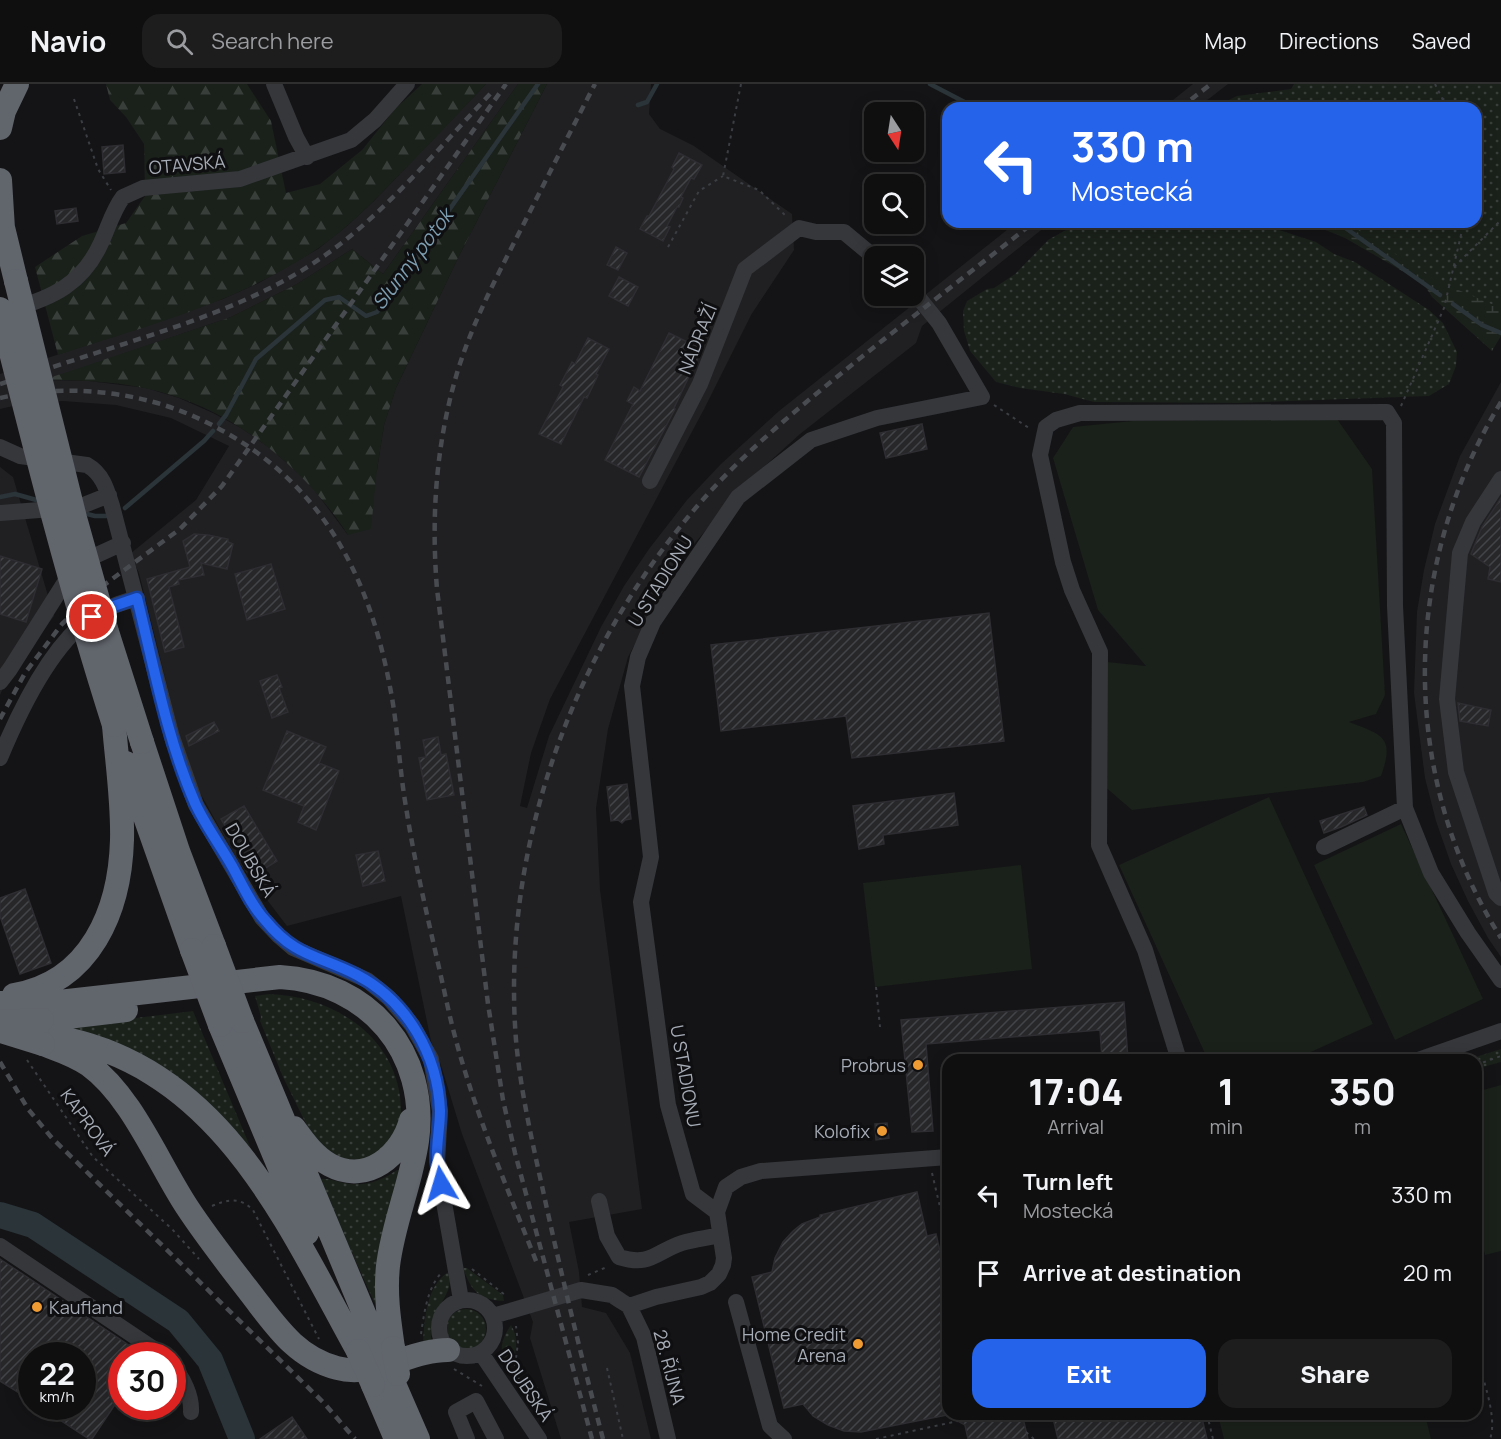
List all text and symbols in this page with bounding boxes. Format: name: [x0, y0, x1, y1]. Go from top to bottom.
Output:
search box: [142, 14, 562, 68]
text: Navio: [30, 22, 106, 60]
icon: search: [163, 25, 196, 58]
text: Search here: [211, 26, 334, 56]
text: Map: [1205, 27, 1246, 55]
text: Directions: [1279, 27, 1379, 55]
text: Saved: [1412, 27, 1471, 55]
north arrow: [864, 102, 924, 162]
map controls: [864, 102, 924, 306]
text: 330 m: [1071, 117, 1194, 175]
icon: left: [972, 126, 1050, 204]
street label: OTAVSKÁ: [148, 149, 227, 179]
text: Mostecká: [1071, 172, 1193, 209]
button: search: [864, 174, 924, 234]
water label: Slunný potok: [365, 201, 461, 315]
button: layers: [864, 246, 924, 306]
street label: NÁDRAŽÍ: [672, 300, 722, 378]
street label: U STADIONU: [622, 531, 698, 631]
pin: [66, 591, 117, 642]
icon: arrive: [75, 600, 108, 633]
street label: DOUBSKÁ: [220, 819, 282, 902]
street label: U STADIONU: [665, 1023, 707, 1129]
place label: Probrus: [841, 1053, 906, 1077]
marker: Probrus: [911, 1058, 925, 1072]
text: 17:04: [1028, 1067, 1123, 1116]
text: 1: [1218, 1067, 1234, 1116]
text: 350: [1329, 1067, 1396, 1116]
street label: KAPROVÁ: [55, 1083, 121, 1161]
text: Arrival: [1047, 1113, 1104, 1140]
text: min: [1209, 1113, 1243, 1140]
text: m: [1354, 1113, 1371, 1140]
place label: Kolofix: [814, 1119, 871, 1143]
marker: Kolofix: [875, 1124, 889, 1138]
position arrow: [409, 1152, 473, 1216]
text: Turn left: [1023, 1167, 1113, 1197]
icon: left: [972, 1179, 1005, 1212]
text: 330 m: [1391, 1180, 1452, 1210]
text: Mostecká: [1023, 1197, 1113, 1224]
icon: arrive: [972, 1257, 1005, 1290]
text: Arrive at destination: [1023, 1258, 1241, 1288]
text: 20 m: [1403, 1258, 1452, 1288]
place label: Kaufland: [49, 1295, 123, 1319]
marker: Kaufland: [30, 1300, 44, 1314]
place label: Home Credit Arena: [742, 1322, 846, 1367]
street label: 28. ŘÍJNA: [649, 1327, 692, 1408]
marker: Home Credit Arena: [851, 1337, 865, 1351]
button: Exit: [972, 1339, 1206, 1408]
button: Share: [1218, 1339, 1452, 1408]
speed limit sign: 30: [108, 1342, 186, 1420]
street label: DOUBSKÁ: [493, 1344, 559, 1426]
text: 22: [39, 1353, 75, 1394]
text: km/h: [40, 1386, 74, 1407]

